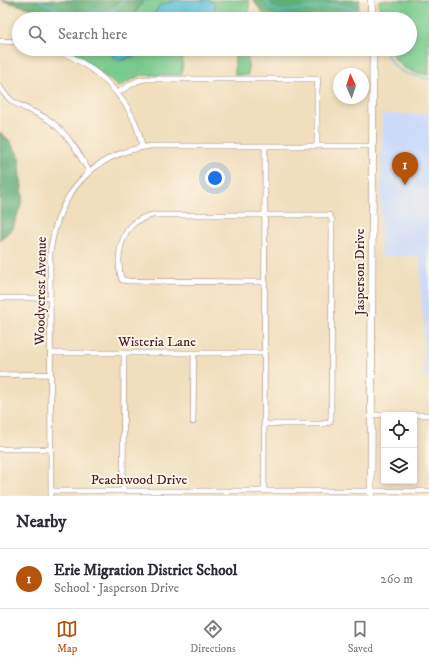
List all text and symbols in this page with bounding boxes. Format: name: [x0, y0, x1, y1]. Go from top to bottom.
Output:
search box: [12, 12, 417, 56]
icon: search: [26, 23, 48, 45]
text: Search here: [58, 25, 127, 44]
north arrow: [333, 68, 369, 104]
pin: 1: [392, 152, 418, 185]
your location: [205, 168, 225, 188]
street label: Jasperson Drive: [351, 228, 369, 317]
street label: Woodycrest Avenue: [31, 236, 51, 347]
street label: Wisteria Lane: [117, 333, 196, 351]
map controls: [381, 412, 417, 484]
button: locate: [381, 412, 417, 448]
button: layers: [381, 448, 417, 484]
street label: Peachwood Drive: [91, 471, 188, 489]
text: Nearby: [16, 511, 66, 533]
text: Erie Migration District School: [54, 561, 237, 580]
text: 1: [27, 571, 31, 587]
text: 260 m: [380, 571, 413, 587]
text: School · Jasperson Drive: [54, 580, 179, 596]
tab: Map: [56, 618, 78, 656]
tab: Directions: [190, 618, 236, 656]
tab: Saved: [348, 618, 373, 656]

